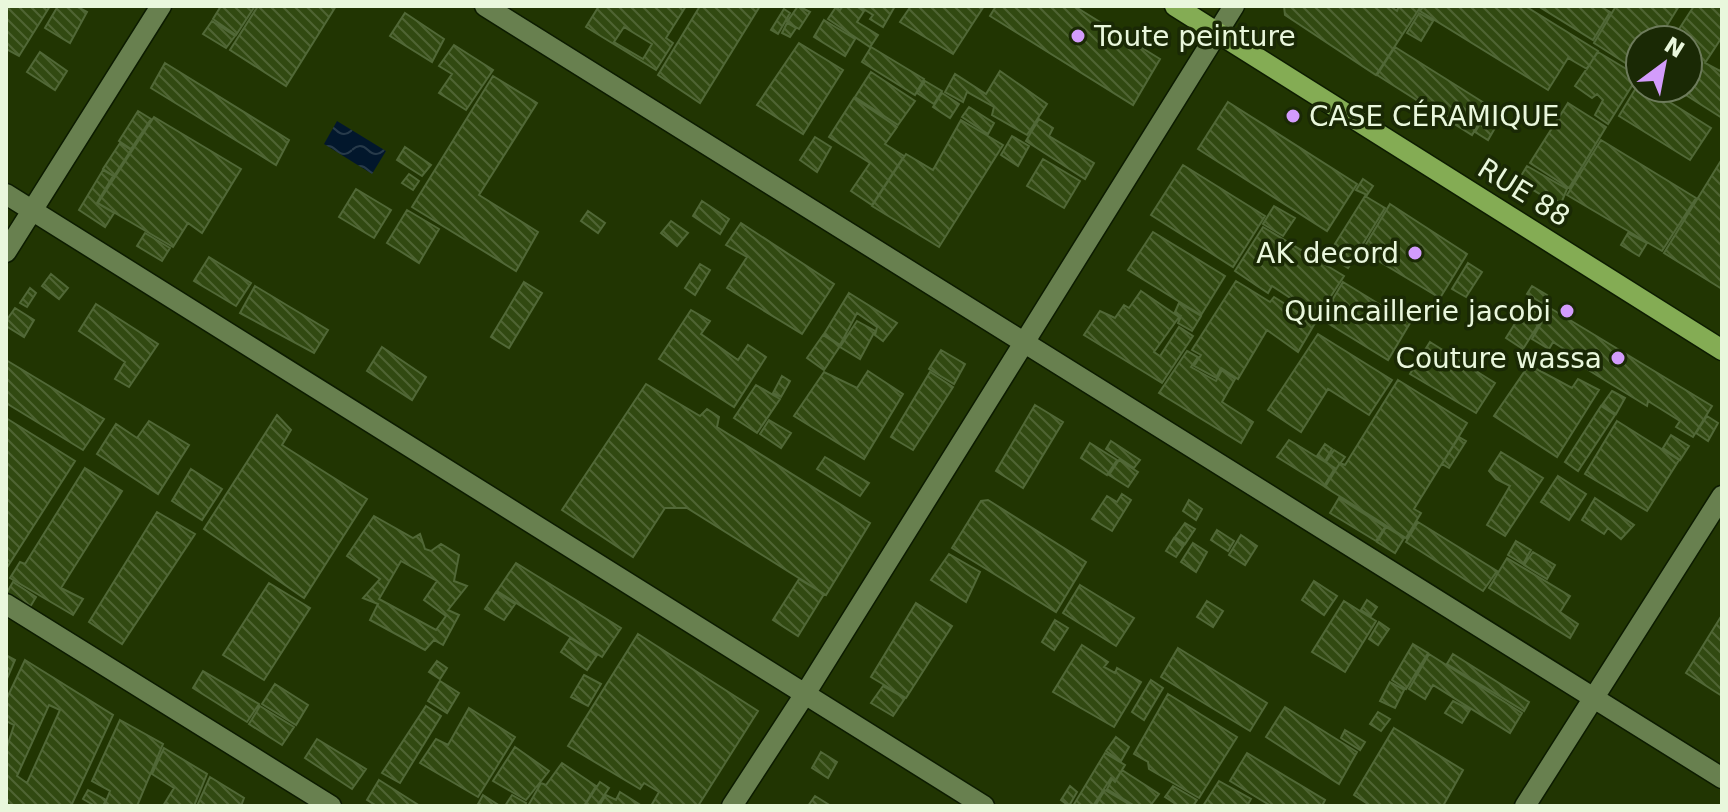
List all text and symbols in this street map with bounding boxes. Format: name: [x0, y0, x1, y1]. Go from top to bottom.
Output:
place label: Toute peinture: [1093, 20, 1296, 53]
north arrow: [1624, 24, 1704, 104]
marker: Toute peinture: [1069, 27, 1087, 45]
text: N: [1660, 32, 1689, 63]
place label: CASE CÉRAMIQUE: [1309, 99, 1559, 133]
marker: CASE CÉRAMIQUE: [1284, 107, 1302, 125]
street label: RUE 88: [1472, 151, 1576, 233]
place label: AK decord: [1256, 237, 1399, 270]
marker: AK decord: [1406, 244, 1424, 262]
place label: Quincaillerie jacobi: [1284, 295, 1551, 328]
marker: Quincaillerie jacobi: [1558, 302, 1576, 320]
place label: Couture wassa: [1395, 342, 1602, 375]
marker: Couture wassa: [1609, 349, 1627, 367]

